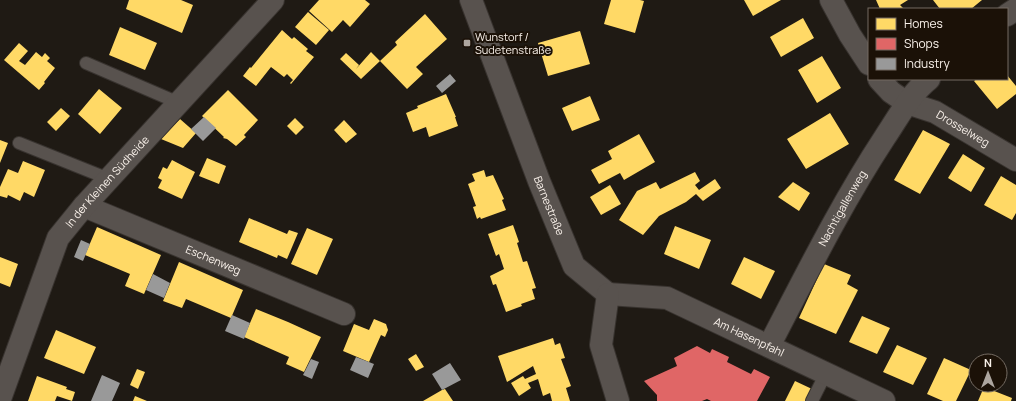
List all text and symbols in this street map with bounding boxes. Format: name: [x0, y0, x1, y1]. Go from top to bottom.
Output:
legend: [868, 8, 1008, 80]
text: Homes: [904, 15, 943, 32]
place label: Wunstorf / Sudetenstraße: [475, 29, 552, 57]
text: Shops: [904, 35, 939, 52]
marker: Wunstorf / Sudetenstraße: [462, 38, 472, 48]
text: Industry: [904, 55, 950, 72]
street label: Drosselweg: [934, 107, 993, 150]
street label: In der Kleinen Südheide: [62, 132, 152, 230]
street label: Nachtigallenweg: [814, 167, 869, 249]
street label: Barnestraße: [531, 174, 569, 238]
street label: Eschenweg: [183, 241, 243, 277]
street label: Am Hasenpfahl: [712, 313, 787, 360]
north arrow: [968, 353, 1008, 393]
text: N: [984, 355, 992, 370]

